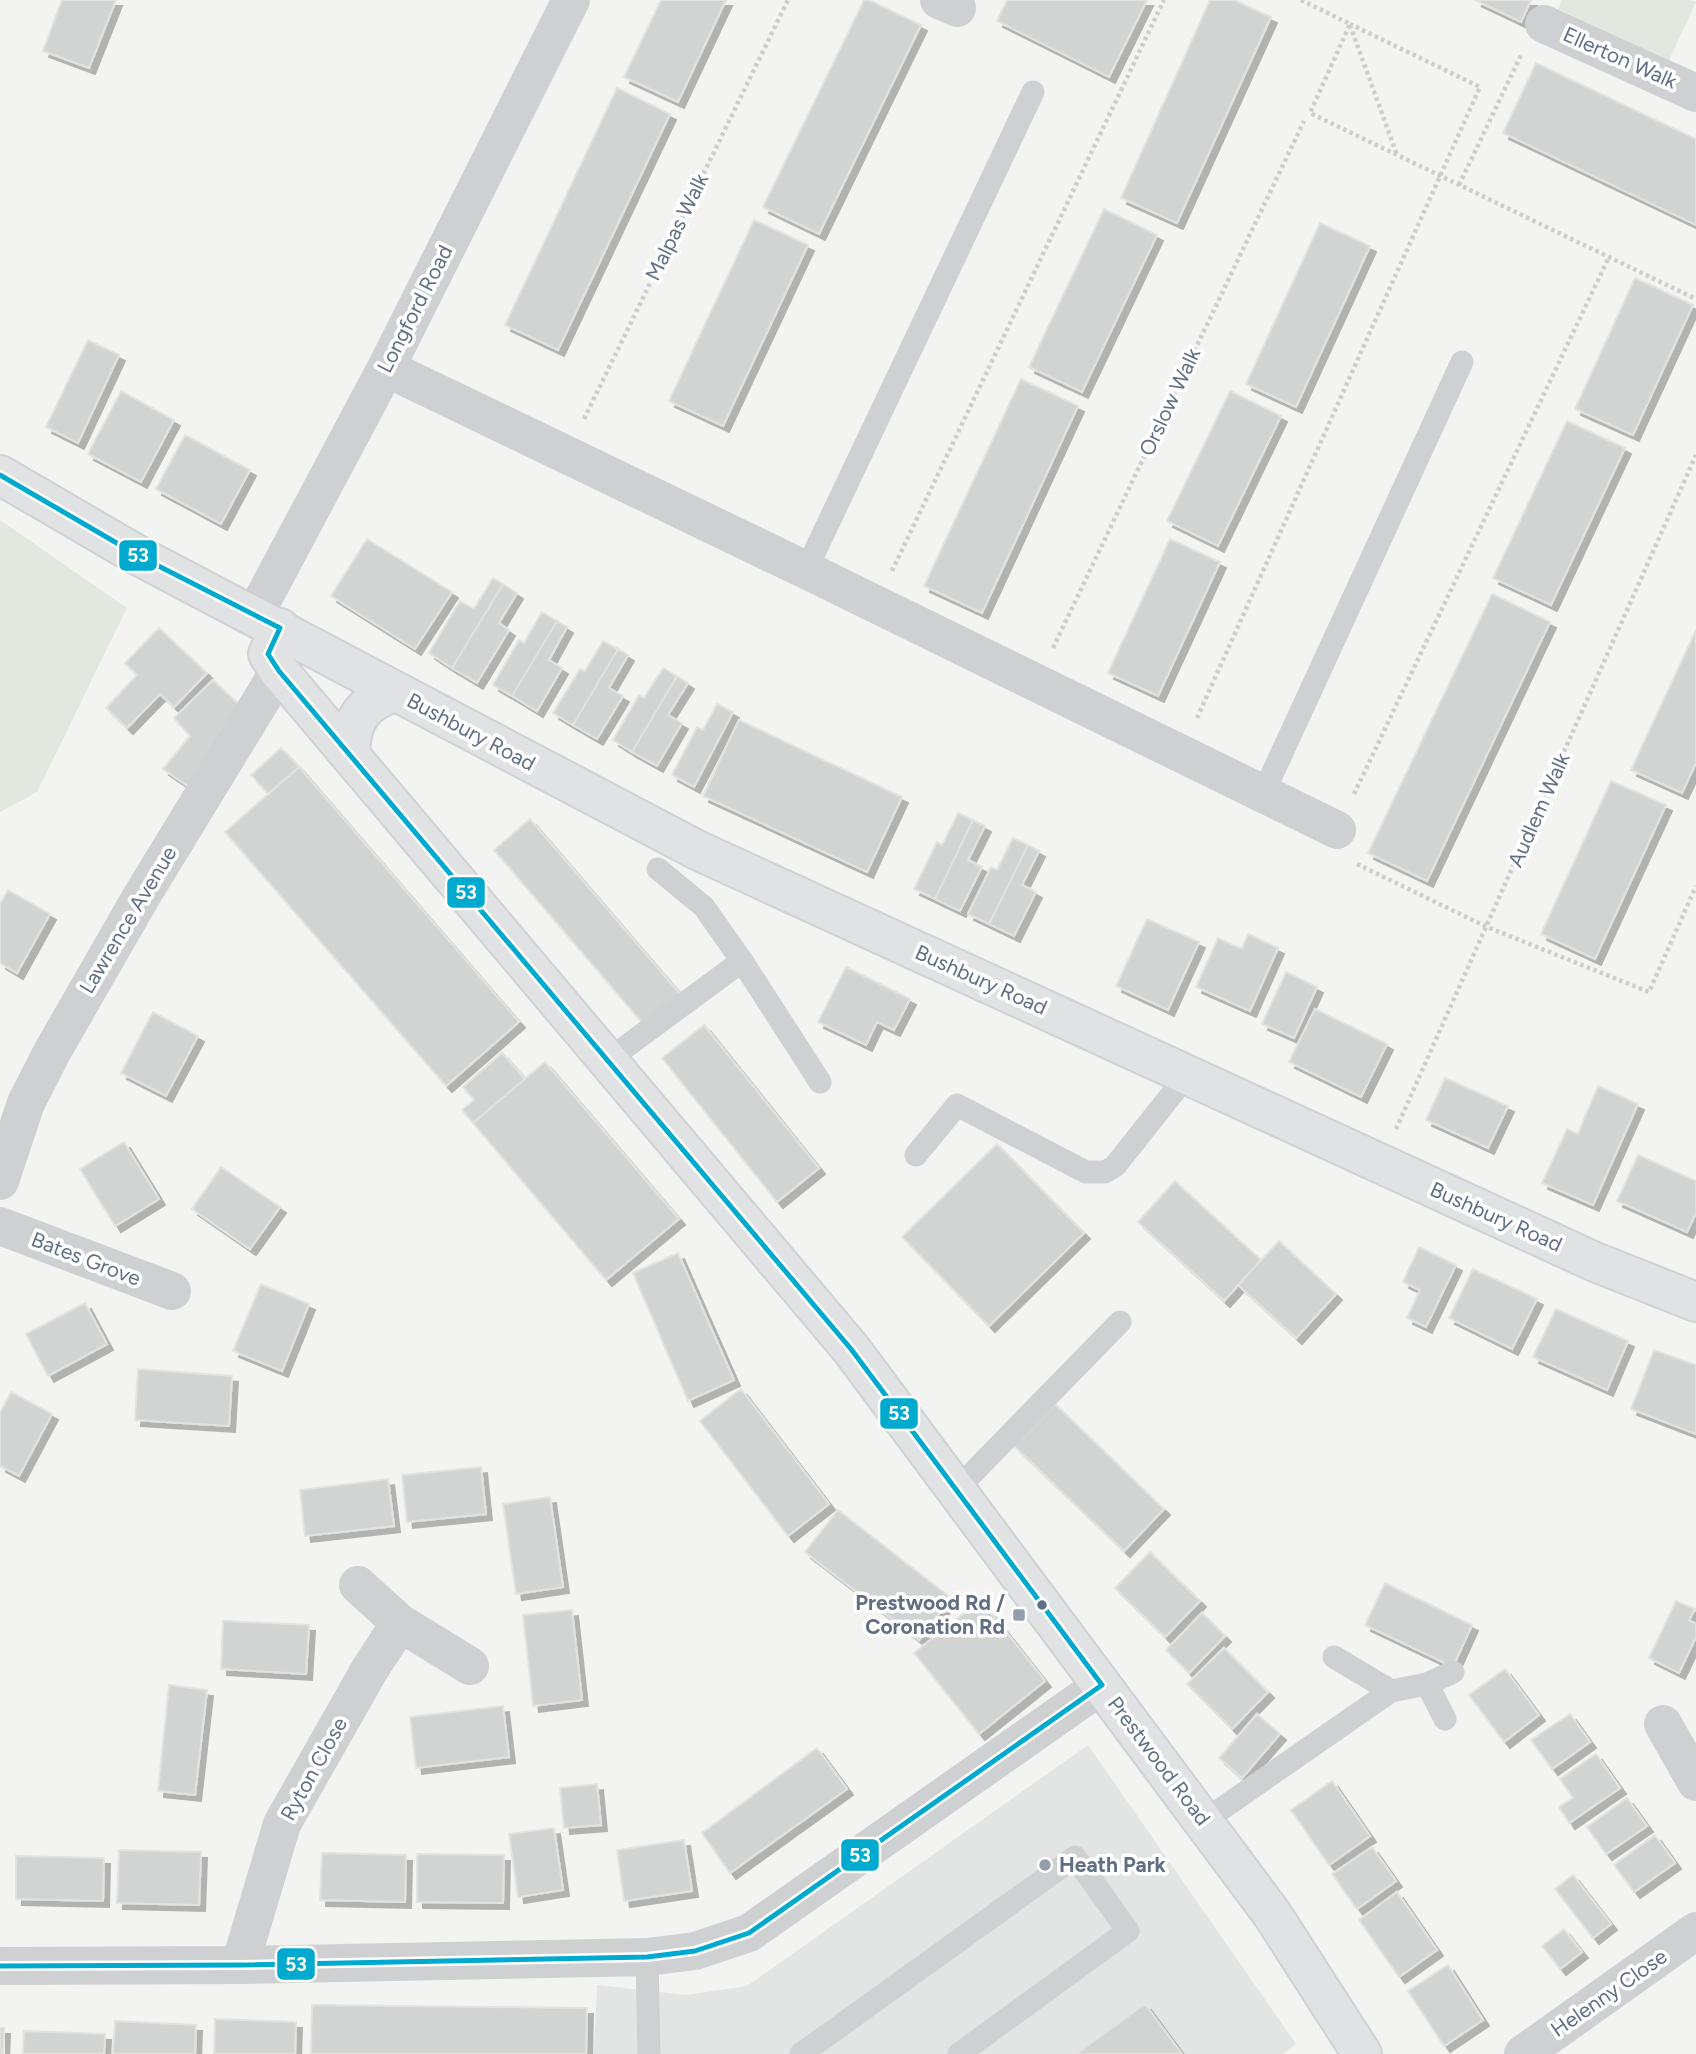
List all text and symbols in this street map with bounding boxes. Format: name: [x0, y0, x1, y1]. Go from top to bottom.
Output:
street label: Ellerton Walk: [1559, 21, 1682, 94]
street label: Malpas Walk: [640, 168, 714, 284]
street label: Longford Road: [372, 241, 457, 377]
street label: Orslow Walk: [1134, 343, 1206, 460]
line badge: 53: [118, 539, 158, 572]
text: 53: [127, 544, 149, 567]
street label: Bushbury Road: [403, 687, 540, 776]
street label: Audlem Walk: [1502, 748, 1575, 871]
street label: Lawrence Avenue: [74, 842, 181, 998]
line badge: 53: [446, 876, 486, 909]
text: 53: [455, 881, 477, 904]
street label: Bushbury Road: [911, 939, 1051, 1020]
street label: Bushbury Road: [1426, 1176, 1566, 1257]
street label: Bates Grove: [28, 1226, 144, 1291]
line badge: 53: [879, 1397, 919, 1430]
text: 53: [888, 1402, 910, 1425]
place label: Prestwood Rd / Coronation Rd: [855, 1590, 1005, 1639]
unlabelled marker: [1035, 1598, 1049, 1612]
marker: Prestwood Rd / Coronation Rd: [1011, 1607, 1027, 1623]
street label: Prestwood Road: [1103, 1691, 1216, 1830]
street label: Ryton Close: [275, 1713, 352, 1825]
line badge: 53: [840, 1838, 880, 1872]
text: 53: [849, 1844, 871, 1867]
place label: Heath Park: [1059, 1852, 1167, 1877]
marker: Heath Park: [1037, 1857, 1053, 1873]
street label: Helenny Close: [1546, 1943, 1672, 2042]
line badge: 53: [276, 1947, 316, 1981]
text: 53: [285, 1953, 307, 1976]

